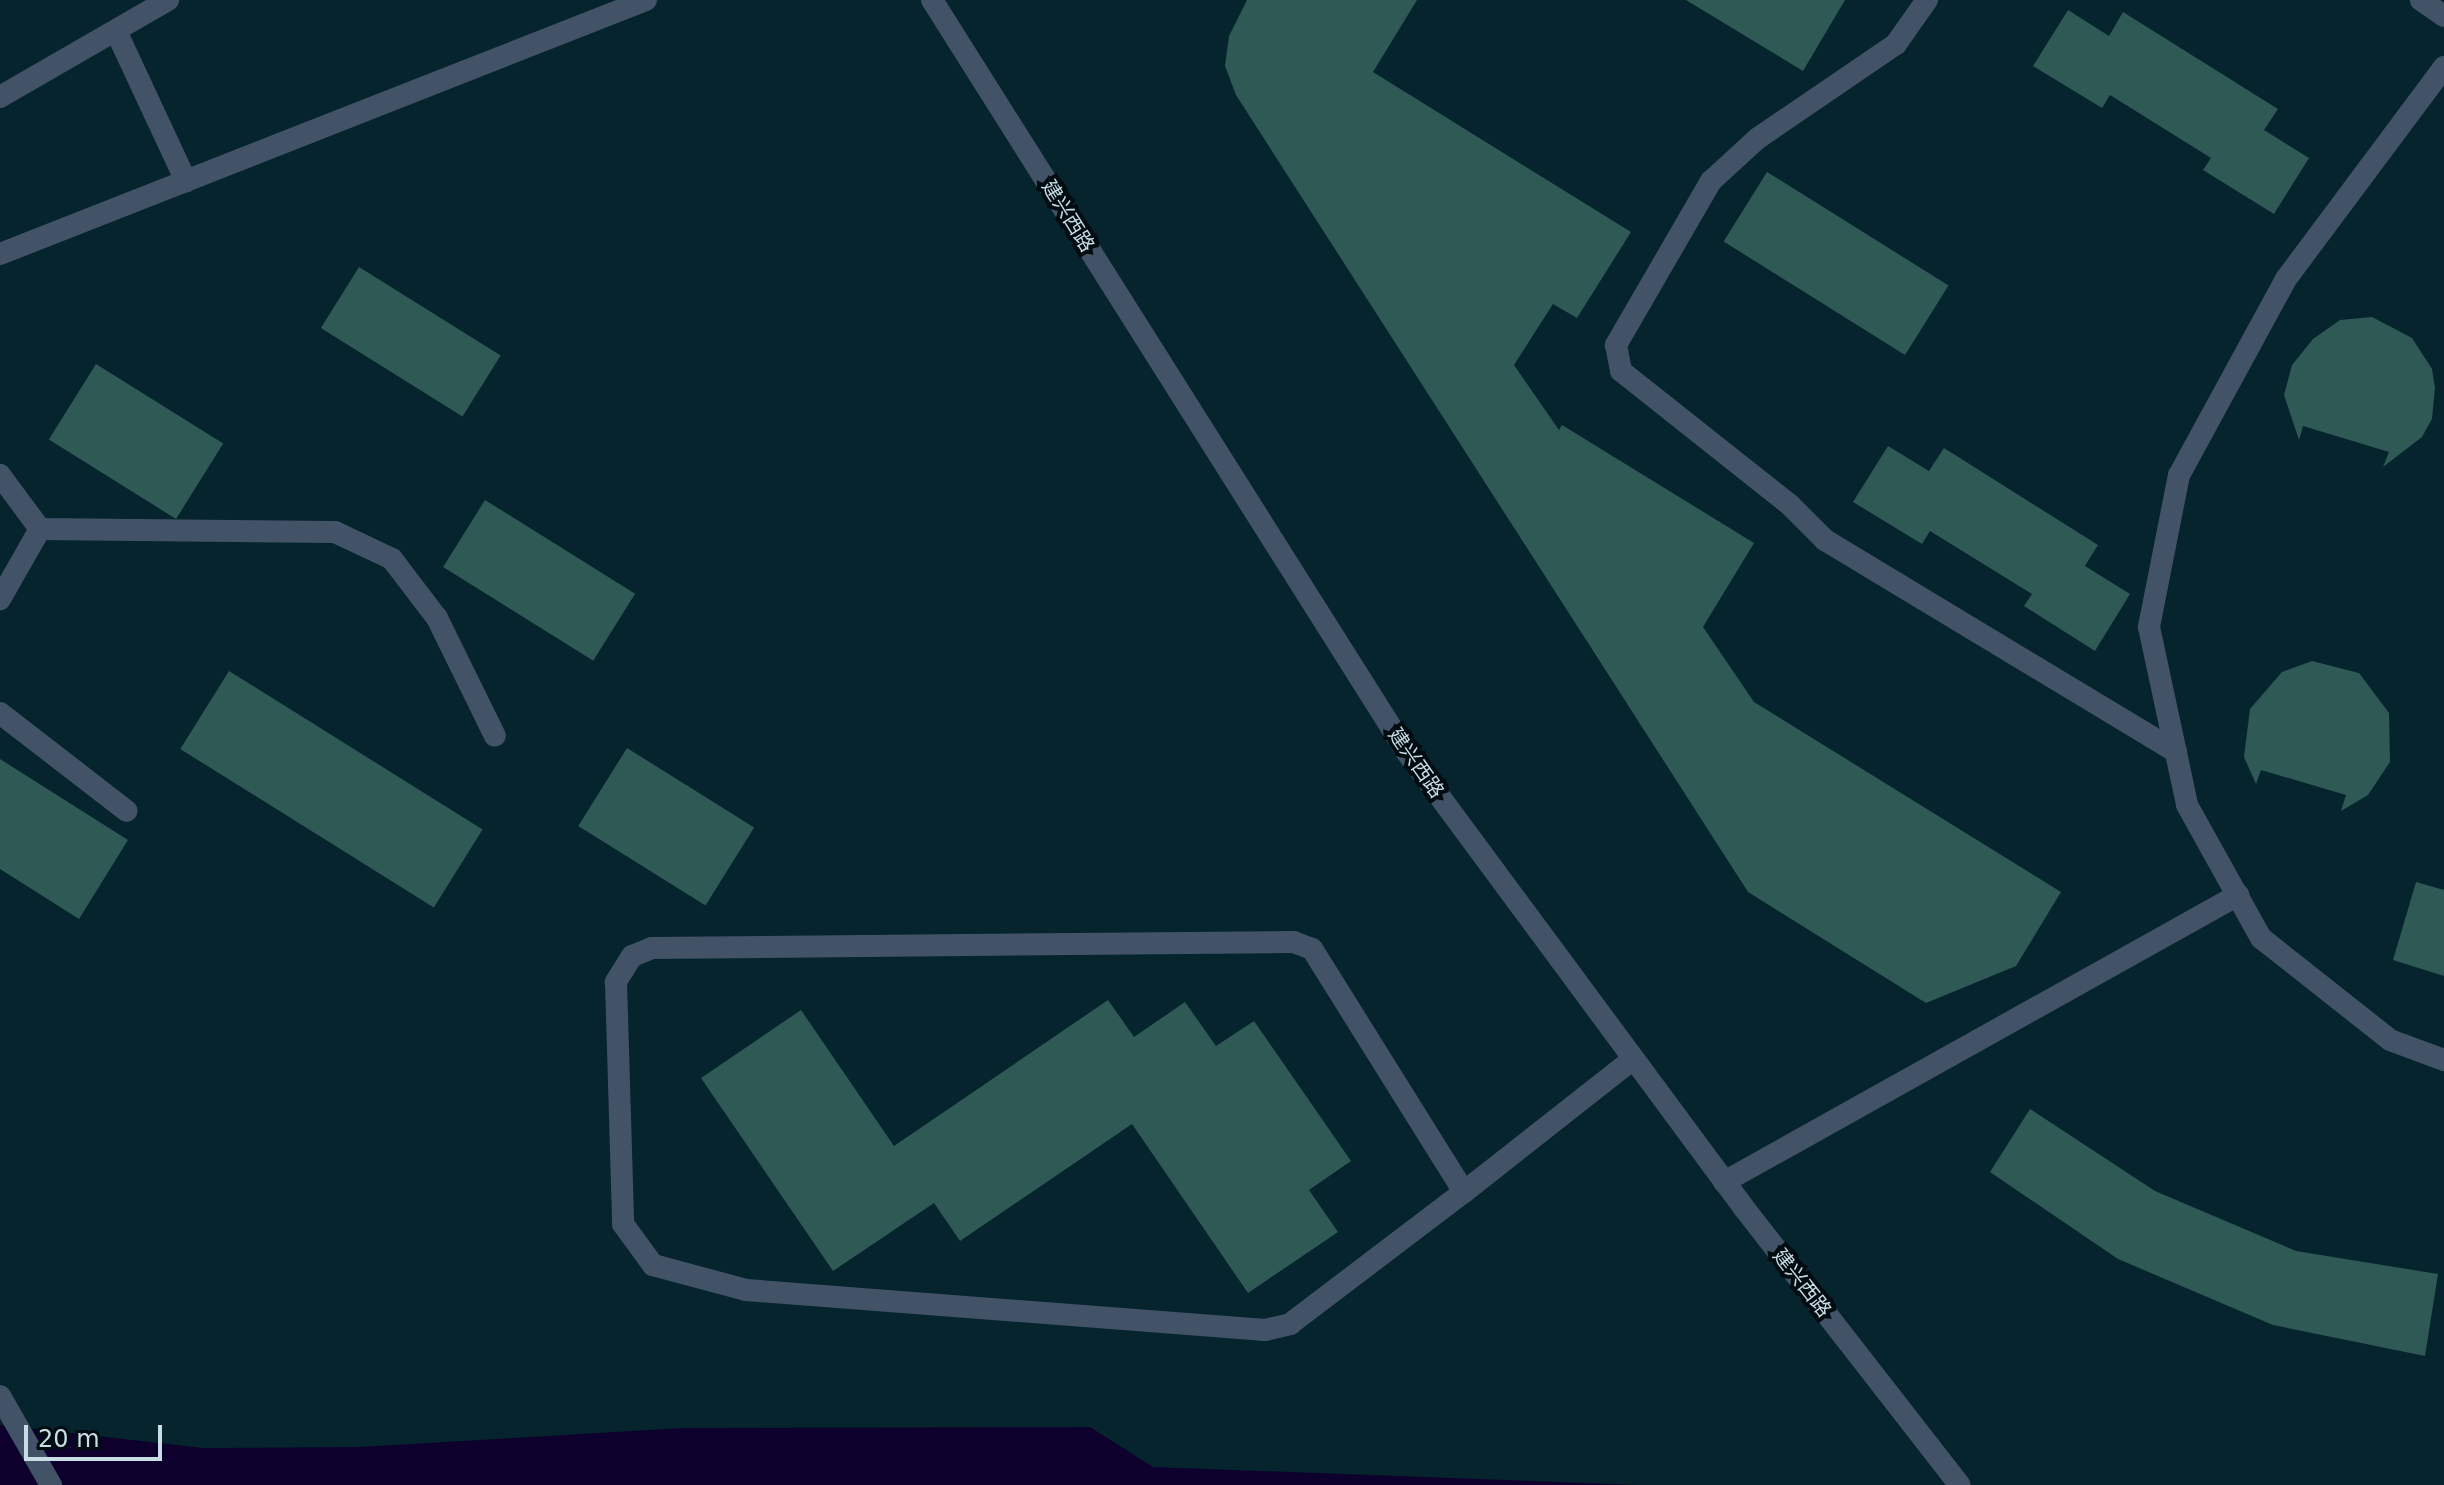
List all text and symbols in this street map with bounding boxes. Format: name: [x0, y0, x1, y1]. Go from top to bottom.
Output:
street label: 建兴西路: [1037, 176, 1099, 256]
street label: 建兴西路: [1383, 723, 1449, 803]
street label: 建兴西路: [1768, 1244, 1836, 1322]
scale bar: [28, 1409, 166, 1459]
text: 20 m: [38, 1425, 100, 1453]

